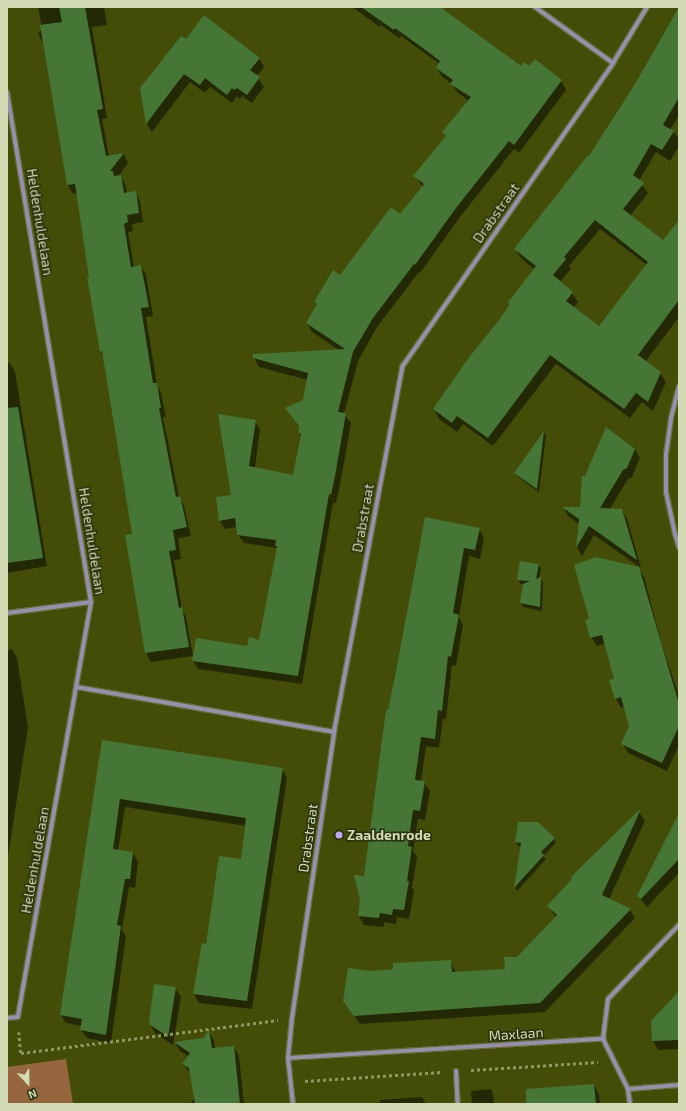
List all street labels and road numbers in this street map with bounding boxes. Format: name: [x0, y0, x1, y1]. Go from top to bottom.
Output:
street label: Heldenhuldelaan: [23, 167, 57, 277]
street label: Drabstraat: [469, 180, 523, 246]
street label: Drabstraat: [349, 482, 377, 554]
street label: Heldenhuldelaan: [75, 486, 109, 596]
street label: Drabstraat: [295, 802, 321, 874]
street label: Heldenhuldelaan: [17, 805, 53, 915]
street label: Maxlaan: [488, 1024, 544, 1044]

